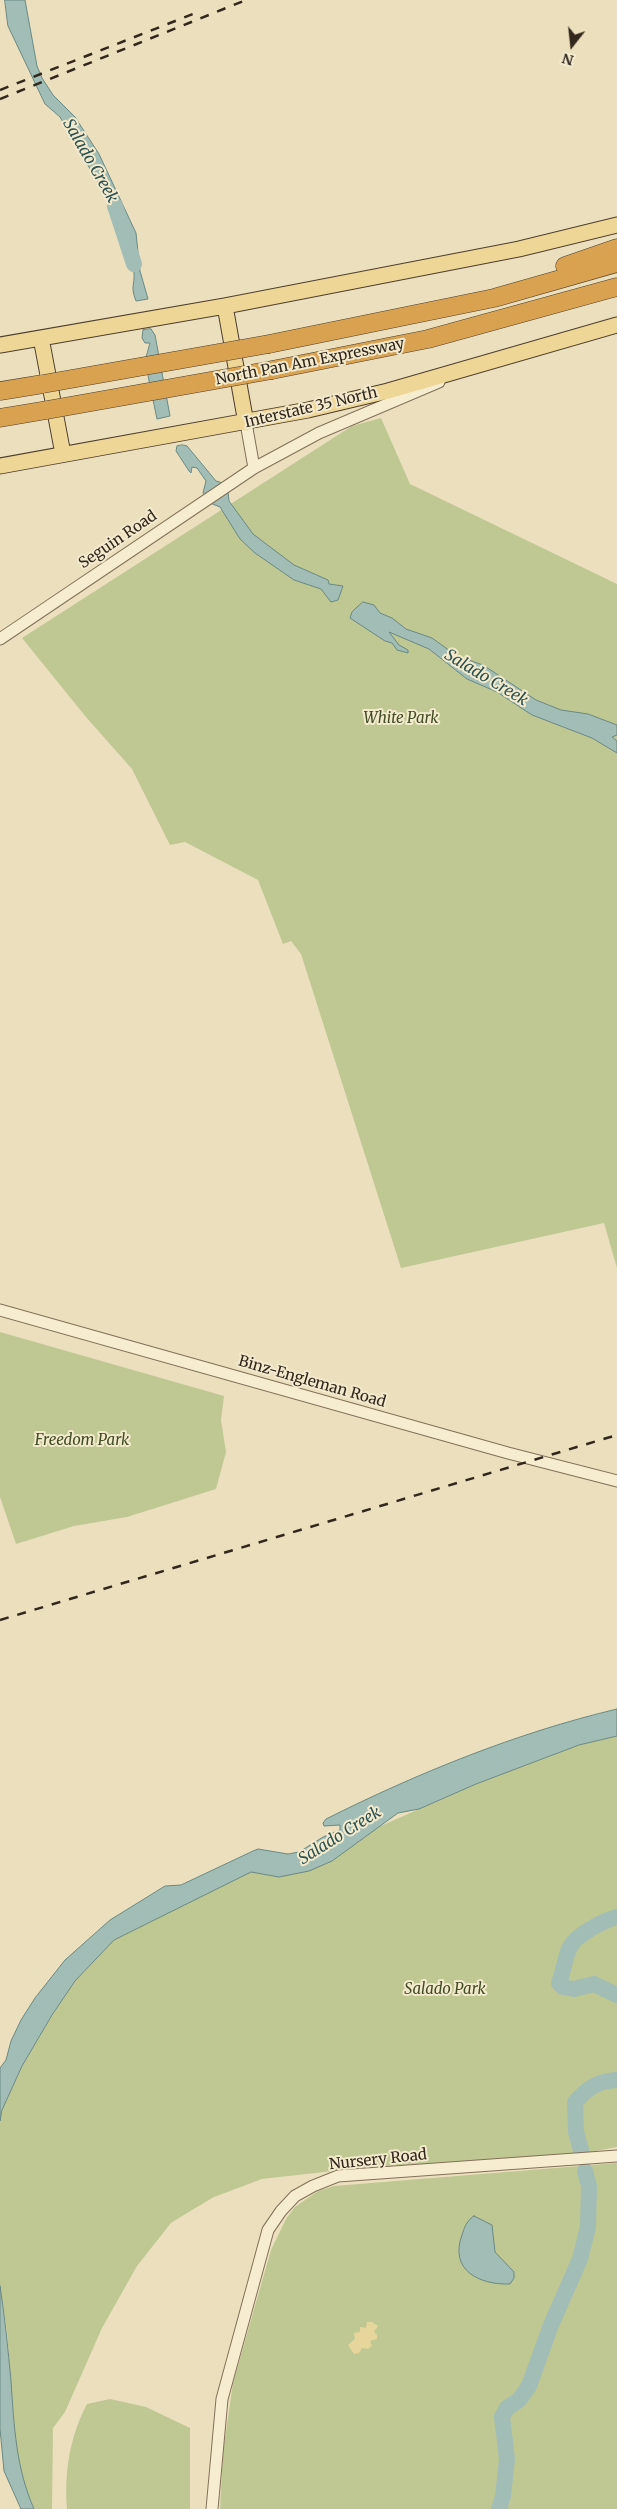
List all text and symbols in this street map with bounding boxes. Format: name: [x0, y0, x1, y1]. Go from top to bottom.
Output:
north arrow: [547, 20, 597, 70]
text: N: [560, 49, 576, 70]
water label: Salado Creek: [58, 116, 122, 206]
street label: North Pan Am Expressway: [214, 335, 406, 389]
street label: Interstate 35 North: [243, 384, 379, 432]
street label: Seguin Road: [76, 507, 160, 573]
water label: Salado Creek: [441, 646, 531, 710]
park label: White Park: [363, 710, 439, 728]
street label: Binz-Engleman Road: [236, 1352, 388, 1412]
park label: Freedom Park: [35, 1432, 129, 1450]
water label: Salado Creek: [295, 1803, 385, 1869]
park label: Salado Park: [404, 1981, 486, 1999]
street label: Nursery Road: [328, 2146, 428, 2174]

